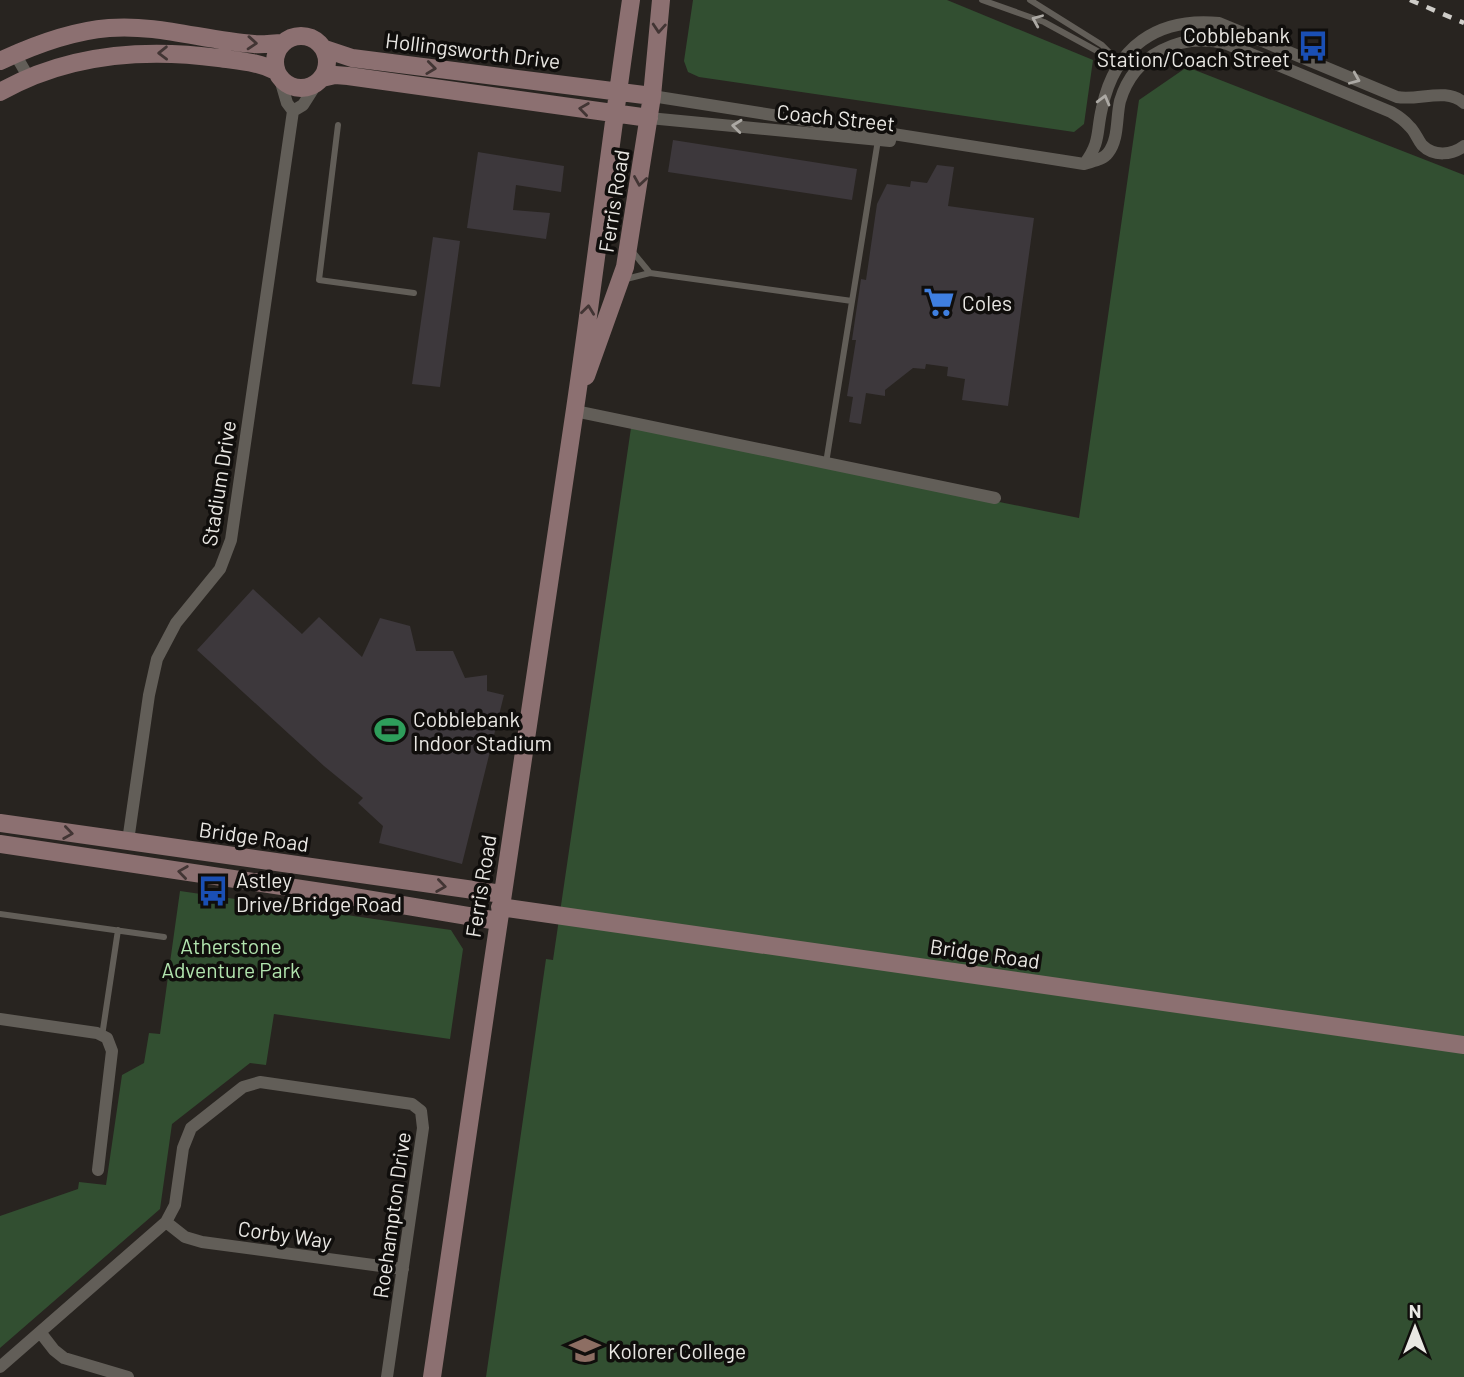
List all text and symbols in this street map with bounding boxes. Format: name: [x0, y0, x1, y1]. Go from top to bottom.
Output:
one-way arrow: [1032, 14, 1044, 28]
place label: Cobblebank Station/Coach Street: [1097, 22, 1290, 71]
one-way arrow: [652, 23, 667, 34]
street label: Hollingsworth Drive: [384, 27, 562, 73]
bus stop icon: Cobblebank Station/Coach Street: [1296, 29, 1330, 63]
one-way arrow: [247, 35, 258, 50]
one-way arrow: [157, 46, 168, 61]
one-way arrow: [425, 60, 437, 75]
one-way arrow: [1348, 71, 1360, 85]
one-way arrow: [1096, 94, 1110, 106]
street label: Coach Street: [776, 98, 896, 136]
one-way arrow: [578, 101, 590, 116]
one-way arrow: [731, 119, 742, 134]
street label: Ferris Road: [593, 148, 633, 254]
one-way arrow: [633, 175, 648, 187]
supermarket icon: Coles: [922, 285, 956, 319]
place label: Coles: [962, 290, 1012, 315]
one-way arrow: [580, 304, 595, 316]
street label: Stadium Drive: [196, 418, 240, 548]
place label: Cobblebank Indoor Stadium: [413, 706, 552, 755]
sports icon: Cobblebank Indoor Stadium: [373, 713, 407, 747]
street label: Bridge Road: [197, 816, 311, 856]
one-way arrow: [62, 825, 73, 840]
street label: Ferris Road: [460, 833, 500, 939]
one-way arrow: [177, 864, 189, 879]
place label: Astley Drive/Bridge Road: [236, 867, 402, 916]
bus stop icon: Astley Drive/Bridge Road: [196, 874, 230, 908]
one-way arrow: [435, 878, 447, 893]
park label: Atherstone Adventure Park: [161, 933, 301, 982]
street label: Bridge Road: [928, 933, 1042, 973]
street label: Roehampton Drive: [367, 1130, 415, 1300]
street label: Corby Way: [236, 1215, 334, 1253]
north arrow: [1380, 1293, 1450, 1363]
text: N: [1409, 1299, 1421, 1322]
school or university icon: Kolorer College: [568, 1333, 602, 1367]
place label: Kolorer College: [608, 1338, 746, 1363]

